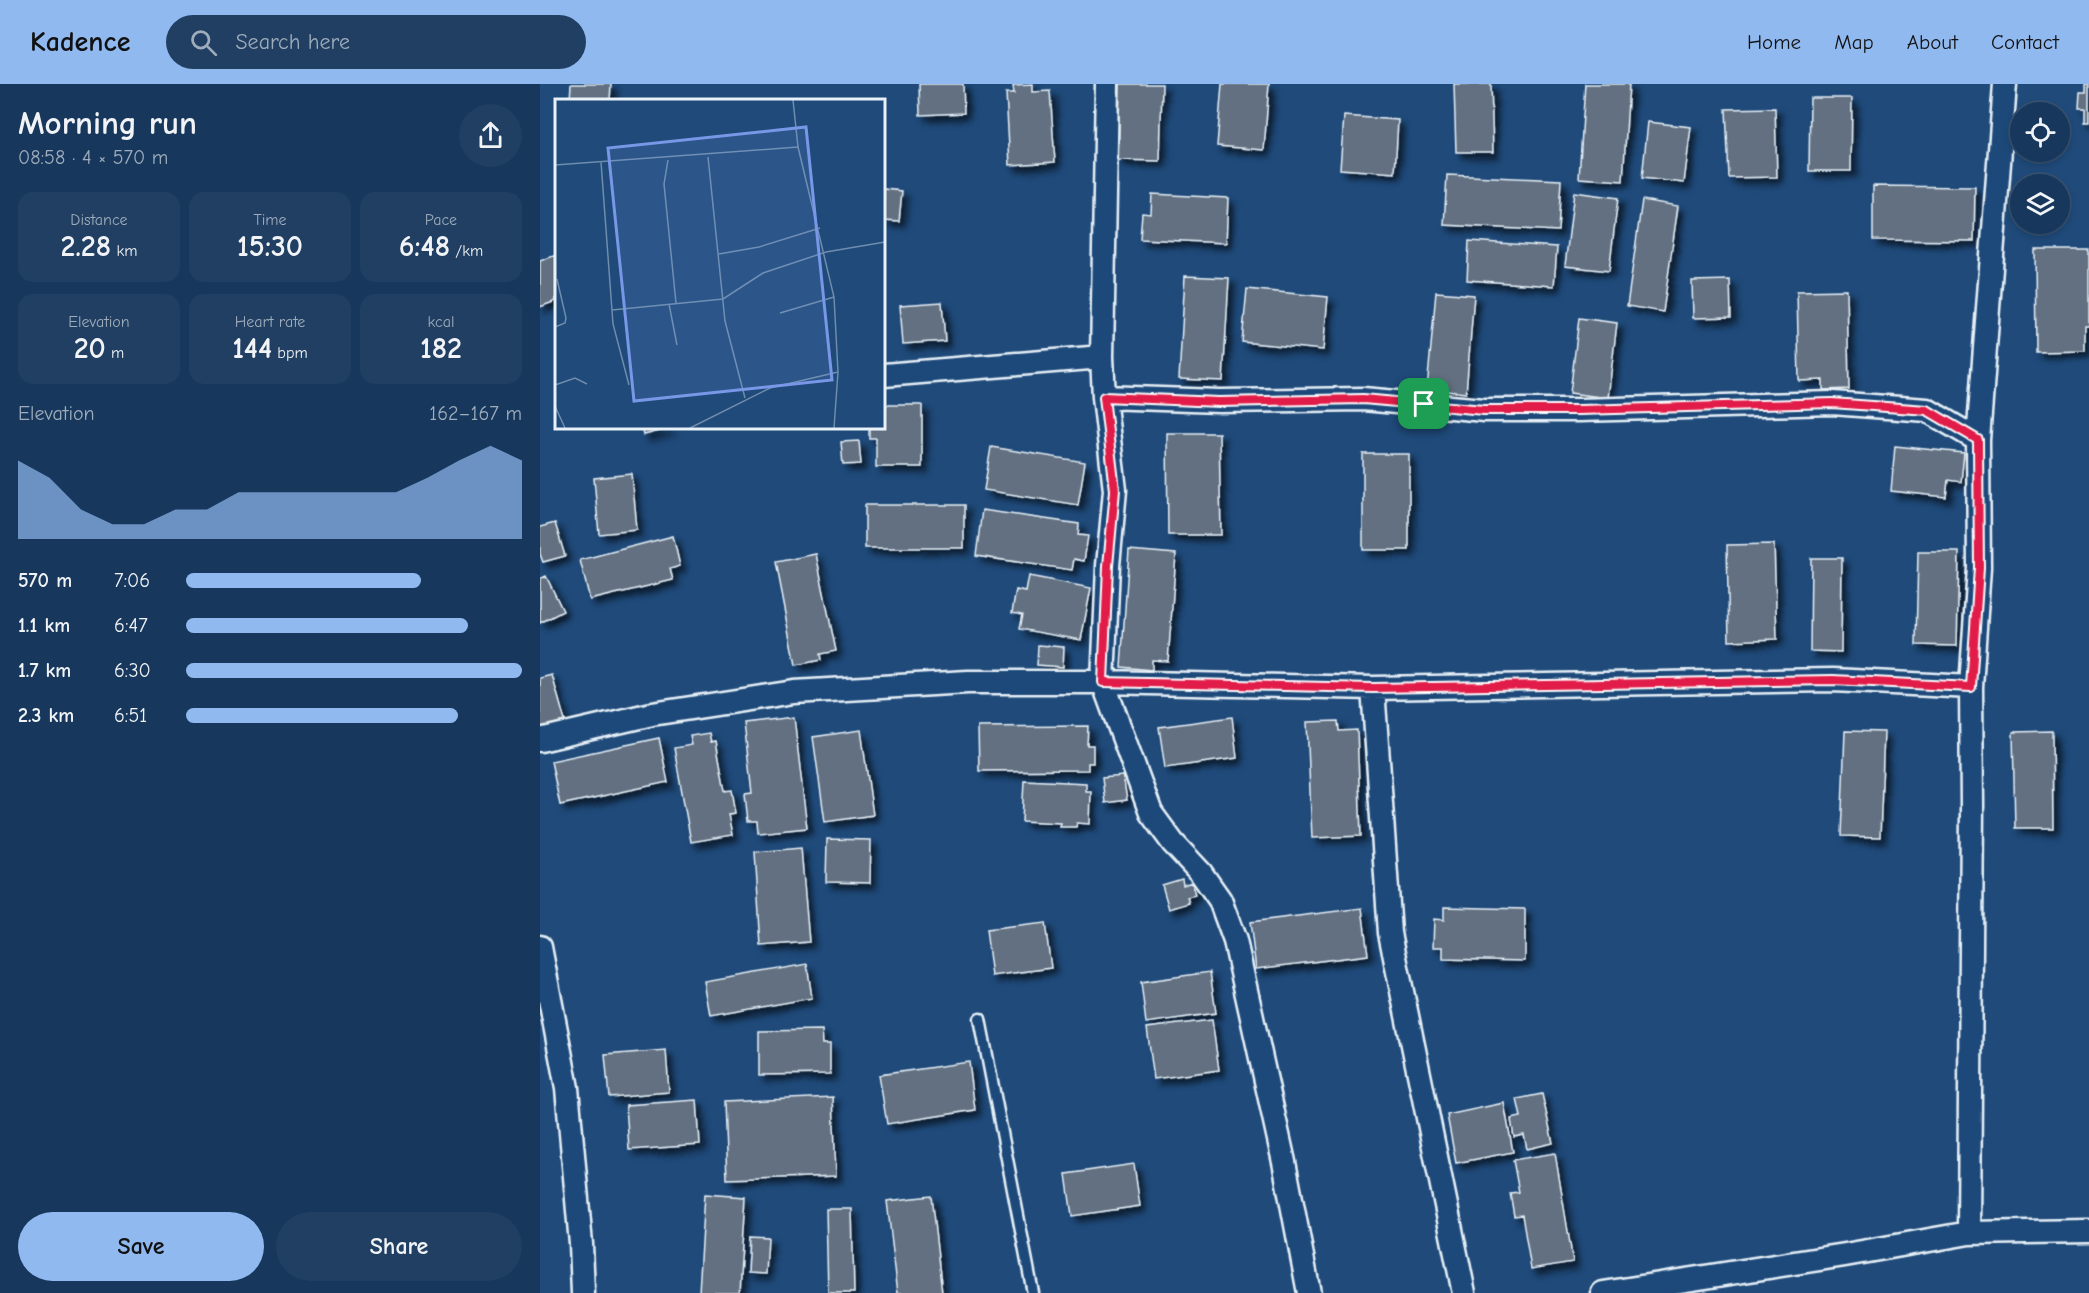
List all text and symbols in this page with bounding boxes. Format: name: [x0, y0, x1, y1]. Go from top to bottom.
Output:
search box: [166, 15, 586, 69]
text: Kadence: [30, 26, 130, 58]
icon: search: [187, 26, 220, 59]
text: Search here: [235, 29, 350, 55]
text: Home: [1747, 30, 1801, 54]
text: Map: [1834, 30, 1874, 54]
text: About: [1907, 30, 1958, 54]
text: Contact: [1991, 30, 2059, 54]
inset map: [555, 99, 885, 429]
map controls: [2010, 102, 2070, 234]
button: locate: [2010, 102, 2070, 162]
text: Morning run: [18, 104, 197, 142]
button: share: [459, 104, 522, 167]
text: 08:58 · 4 × 570 m: [18, 146, 168, 169]
button: layers: [2010, 174, 2070, 234]
text: Distance: [70, 211, 128, 229]
text: Time: [253, 211, 287, 229]
text: Pace: [425, 211, 457, 229]
text: 2.28: [61, 229, 111, 264]
text: 15:30: [237, 229, 303, 264]
text: 6:48: [399, 229, 450, 264]
text: km: [111, 242, 138, 260]
text: /km: [450, 242, 483, 260]
text: Elevation: [68, 313, 130, 331]
text: Heart rate: [235, 313, 305, 331]
text: kcal: [428, 313, 454, 331]
text: 20: [74, 331, 106, 366]
text: 144: [232, 331, 272, 366]
text: 182: [420, 331, 462, 366]
text: m: [106, 344, 124, 362]
text: bpm: [272, 344, 308, 362]
pin: [1398, 378, 1449, 429]
icon: arrive: [1407, 387, 1440, 420]
text: Elevation: [18, 402, 95, 425]
text: 162–167 m: [429, 402, 522, 425]
text: 570 m: [18, 569, 72, 592]
text: 7:06: [114, 569, 150, 592]
text: 1.1 km: [18, 614, 70, 637]
text: 6:47: [114, 614, 148, 637]
text: 1.7 km: [18, 659, 71, 682]
text: 6:30: [114, 659, 151, 682]
text: 2.3 km: [18, 704, 74, 727]
text: 6:51: [114, 704, 147, 727]
button: Save: [18, 1212, 264, 1281]
button: Share: [276, 1212, 522, 1281]

